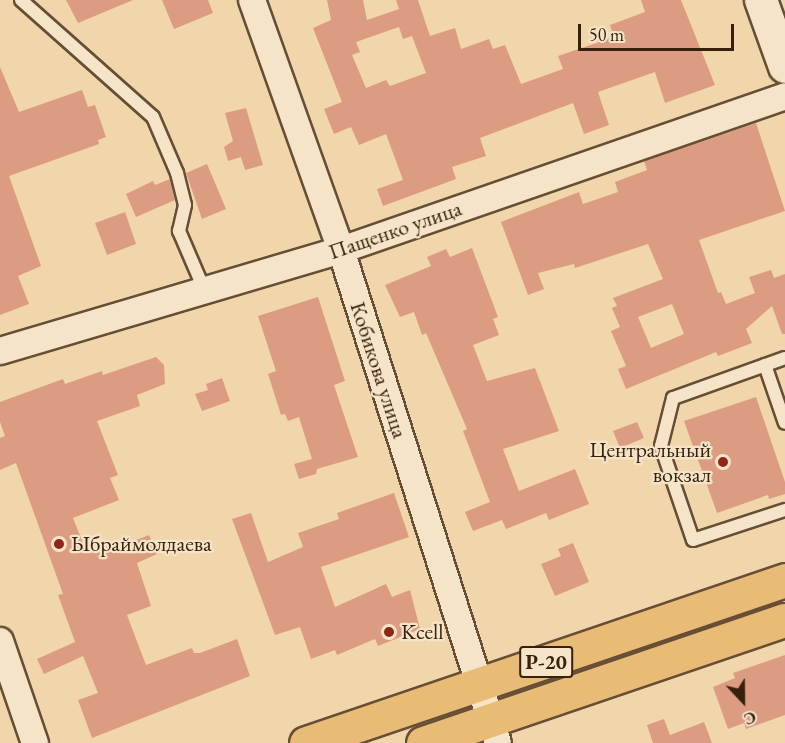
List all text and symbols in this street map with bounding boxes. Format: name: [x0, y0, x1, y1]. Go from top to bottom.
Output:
scale bar: [581, 12, 737, 50]
text: 50 m: [589, 23, 624, 46]
street label: Пащенко улица: [325, 195, 465, 265]
street label: Кобикова улица: [345, 298, 413, 442]
place label: Центральный вокзал: [589, 436, 711, 488]
marker: Центральный вокзал: [716, 455, 730, 469]
place label: Ыбраймолдаева: [71, 531, 212, 557]
marker: Ыбраймолдаева: [52, 537, 66, 551]
place label: Kcell: [401, 619, 444, 645]
marker: Kcell: [382, 625, 396, 639]
road number: Р-20: [519, 644, 573, 680]
north arrow: [713, 671, 773, 731]
text: С: [741, 706, 759, 730]

